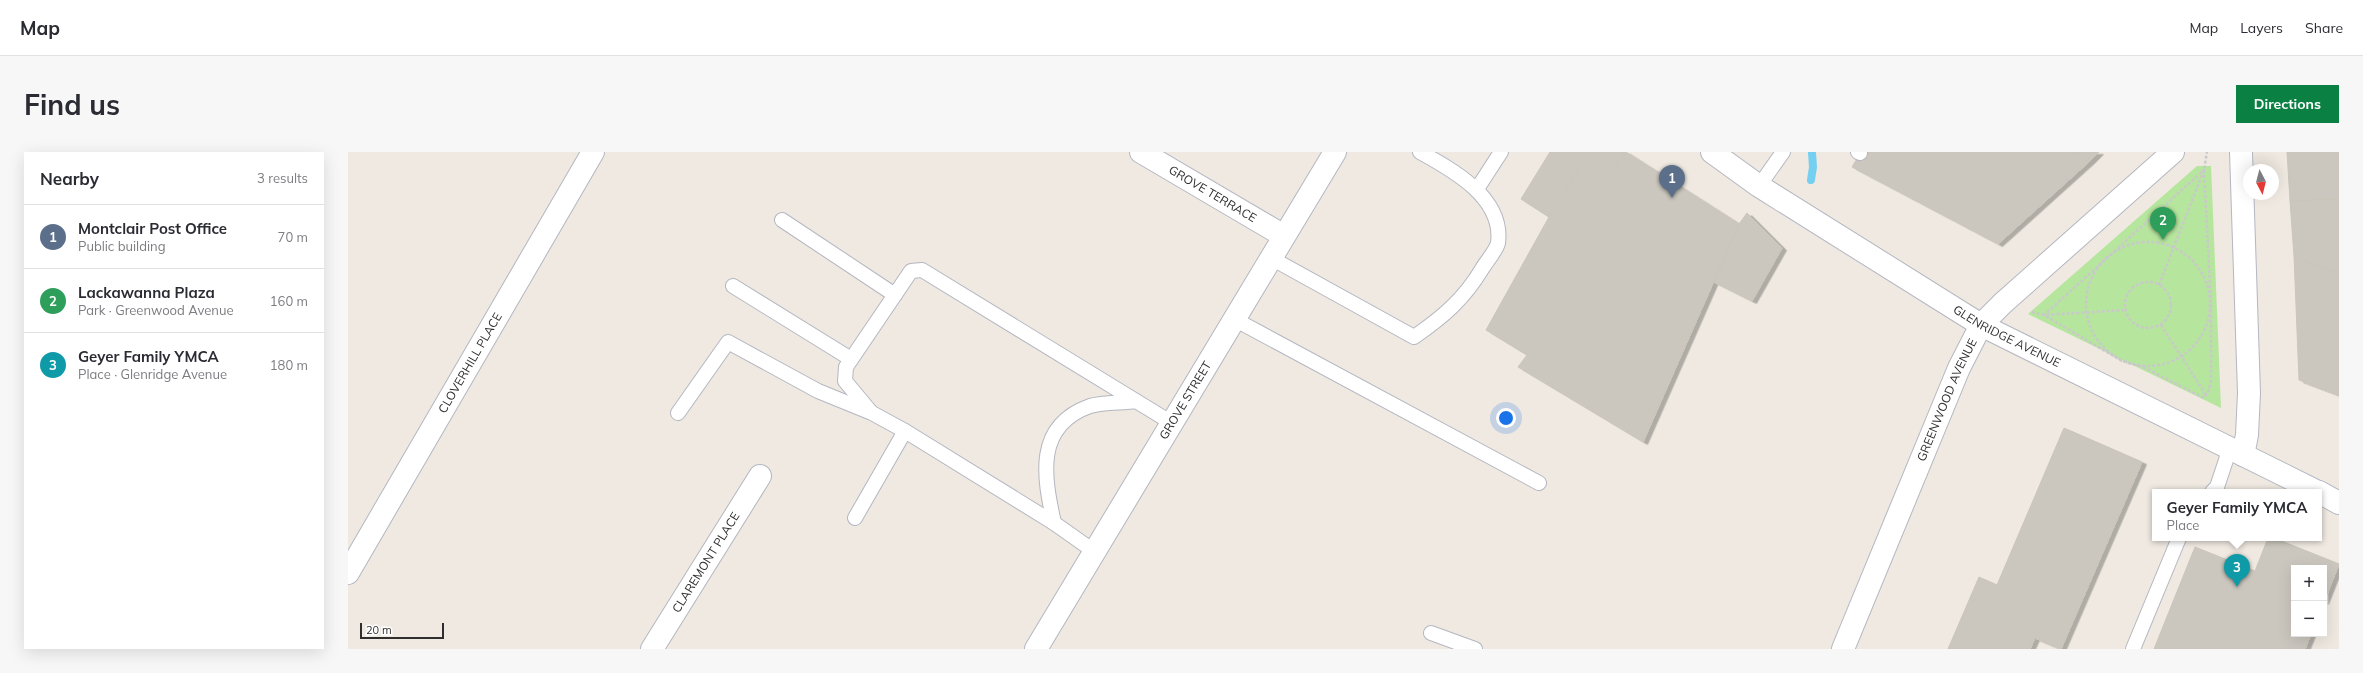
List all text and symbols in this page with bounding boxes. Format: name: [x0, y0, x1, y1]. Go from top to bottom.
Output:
text: Map: [20, 16, 60, 40]
text: Map: [2189, 19, 2218, 37]
text: Layers: [2240, 19, 2283, 37]
text: Share: [2305, 19, 2343, 37]
button: Directions: [2236, 85, 2339, 123]
text: Find us: [24, 87, 120, 122]
street label: GROVE TERRACE: [1166, 162, 1259, 225]
north arrow: [2243, 164, 2279, 200]
pin: 1: [1659, 165, 1685, 198]
text: Nearby: [40, 168, 99, 189]
text: 3 results: [257, 170, 308, 186]
pin: 2: [2150, 207, 2176, 240]
text: Montclair Post Office: [78, 219, 227, 238]
text: 1: [49, 229, 57, 245]
text: 70 m: [278, 229, 308, 245]
text: Public building: [78, 238, 166, 254]
text: Lackawanna Plaza: [78, 283, 215, 302]
text: 2: [49, 293, 57, 309]
text: 160 m: [270, 293, 308, 309]
street label: GLENRIDGE AVENUE: [1951, 301, 2063, 370]
text: Park · Greenwood Avenue: [78, 302, 234, 318]
street label: CLOVERHILL PLACE: [435, 310, 505, 416]
street label: GREENWOOD AVENUE: [1913, 336, 1980, 463]
text: Geyer Family YMCA: [78, 347, 219, 366]
text: 3: [49, 357, 57, 373]
text: 180 m: [270, 357, 308, 373]
street label: GROVE STREET: [1156, 358, 1215, 442]
text: Place · Glenridge Avenue: [78, 366, 227, 382]
your location: [1496, 408, 1516, 428]
popup: [2152, 489, 2322, 541]
text: Geyer Family YMCA: [2167, 498, 2307, 517]
street label: CLAREMONT PLACE: [669, 509, 743, 615]
text: Place: [2167, 517, 2199, 533]
pin: 3: [2224, 554, 2250, 587]
map controls: [2291, 565, 2327, 637]
button: +: [2291, 565, 2327, 601]
button: −: [2291, 601, 2327, 637]
scale bar: [360, 621, 444, 640]
text: 20 m: [366, 623, 392, 637]

